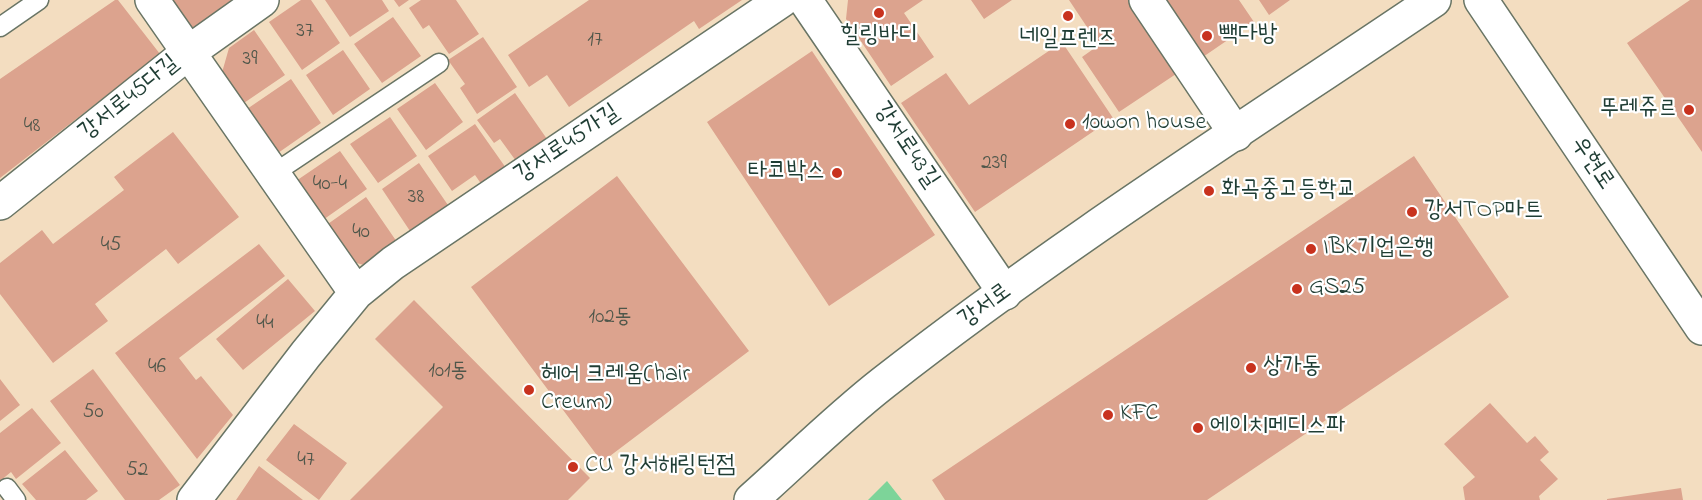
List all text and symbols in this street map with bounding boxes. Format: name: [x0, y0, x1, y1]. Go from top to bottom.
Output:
marker: 힐링바디: [872, 6, 886, 20]
marker: 네일프렌즈: [1061, 9, 1075, 23]
house number: 37: [296, 20, 314, 46]
place label: 빽다방: [1219, 22, 1277, 50]
place label: 힐링바디: [840, 23, 918, 51]
place label: 네일프렌즈: [1020, 26, 1116, 54]
house number: 17: [587, 29, 603, 55]
marker: 빽다방: [1200, 29, 1214, 43]
house number: 39: [243, 48, 257, 74]
street label: 강서로45다길: [74, 50, 186, 148]
place label: 뚜레쥬르: [1600, 96, 1677, 124]
street label: 강서로43길: [866, 98, 944, 194]
street label: 강서로45가길: [510, 99, 626, 191]
marker: 뚜레쥬르: [1682, 103, 1696, 117]
place label: 10won house: [1082, 110, 1206, 138]
house number: 48: [24, 115, 40, 141]
marker: 10won house: [1063, 117, 1077, 131]
street label: 우현로: [1563, 132, 1619, 196]
house number: 239: [981, 152, 1007, 178]
place label: 타코박스: [748, 159, 825, 187]
marker: 타코박스: [830, 166, 844, 180]
house number: 40-4: [313, 173, 347, 199]
place label: 화곡중고등학교: [1221, 177, 1356, 205]
marker: 화곡중고등학교: [1202, 184, 1216, 198]
house number: 38: [408, 186, 424, 212]
place label: 강서TOP마트: [1424, 198, 1543, 226]
marker: 강서TOP마트: [1405, 205, 1419, 219]
house number: 40: [352, 221, 370, 247]
house number: 45: [101, 234, 121, 260]
place label: IBK기업은행: [1323, 235, 1434, 263]
marker: IBK기업은행: [1304, 242, 1318, 256]
place label: GS25: [1309, 275, 1365, 303]
street label: 강서로: [954, 278, 1018, 336]
marker: GS25: [1290, 282, 1304, 296]
house number: 102동: [588, 306, 632, 332]
house number: 44: [256, 312, 274, 338]
place label: 상가동: [1263, 354, 1321, 382]
house number: 46: [148, 356, 166, 382]
house number: 101동: [428, 360, 468, 386]
marker: 상가동: [1244, 361, 1258, 375]
place label: 헤어 크레움(hair Creum): [541, 362, 690, 418]
marker: 헤어 크레움(hair Creum): [522, 383, 536, 397]
house number: 50: [82, 401, 104, 427]
place label: KFC: [1120, 401, 1158, 429]
marker: KFC: [1101, 408, 1115, 422]
place label: 에이치메디스파: [1210, 414, 1345, 442]
marker: 에이치메디스파: [1191, 421, 1205, 435]
house number: 47: [297, 449, 315, 475]
place label: CU 강서해링턴점: [585, 453, 735, 481]
house number: 52: [126, 459, 148, 485]
marker: CU 강서해링턴점: [566, 460, 580, 474]

